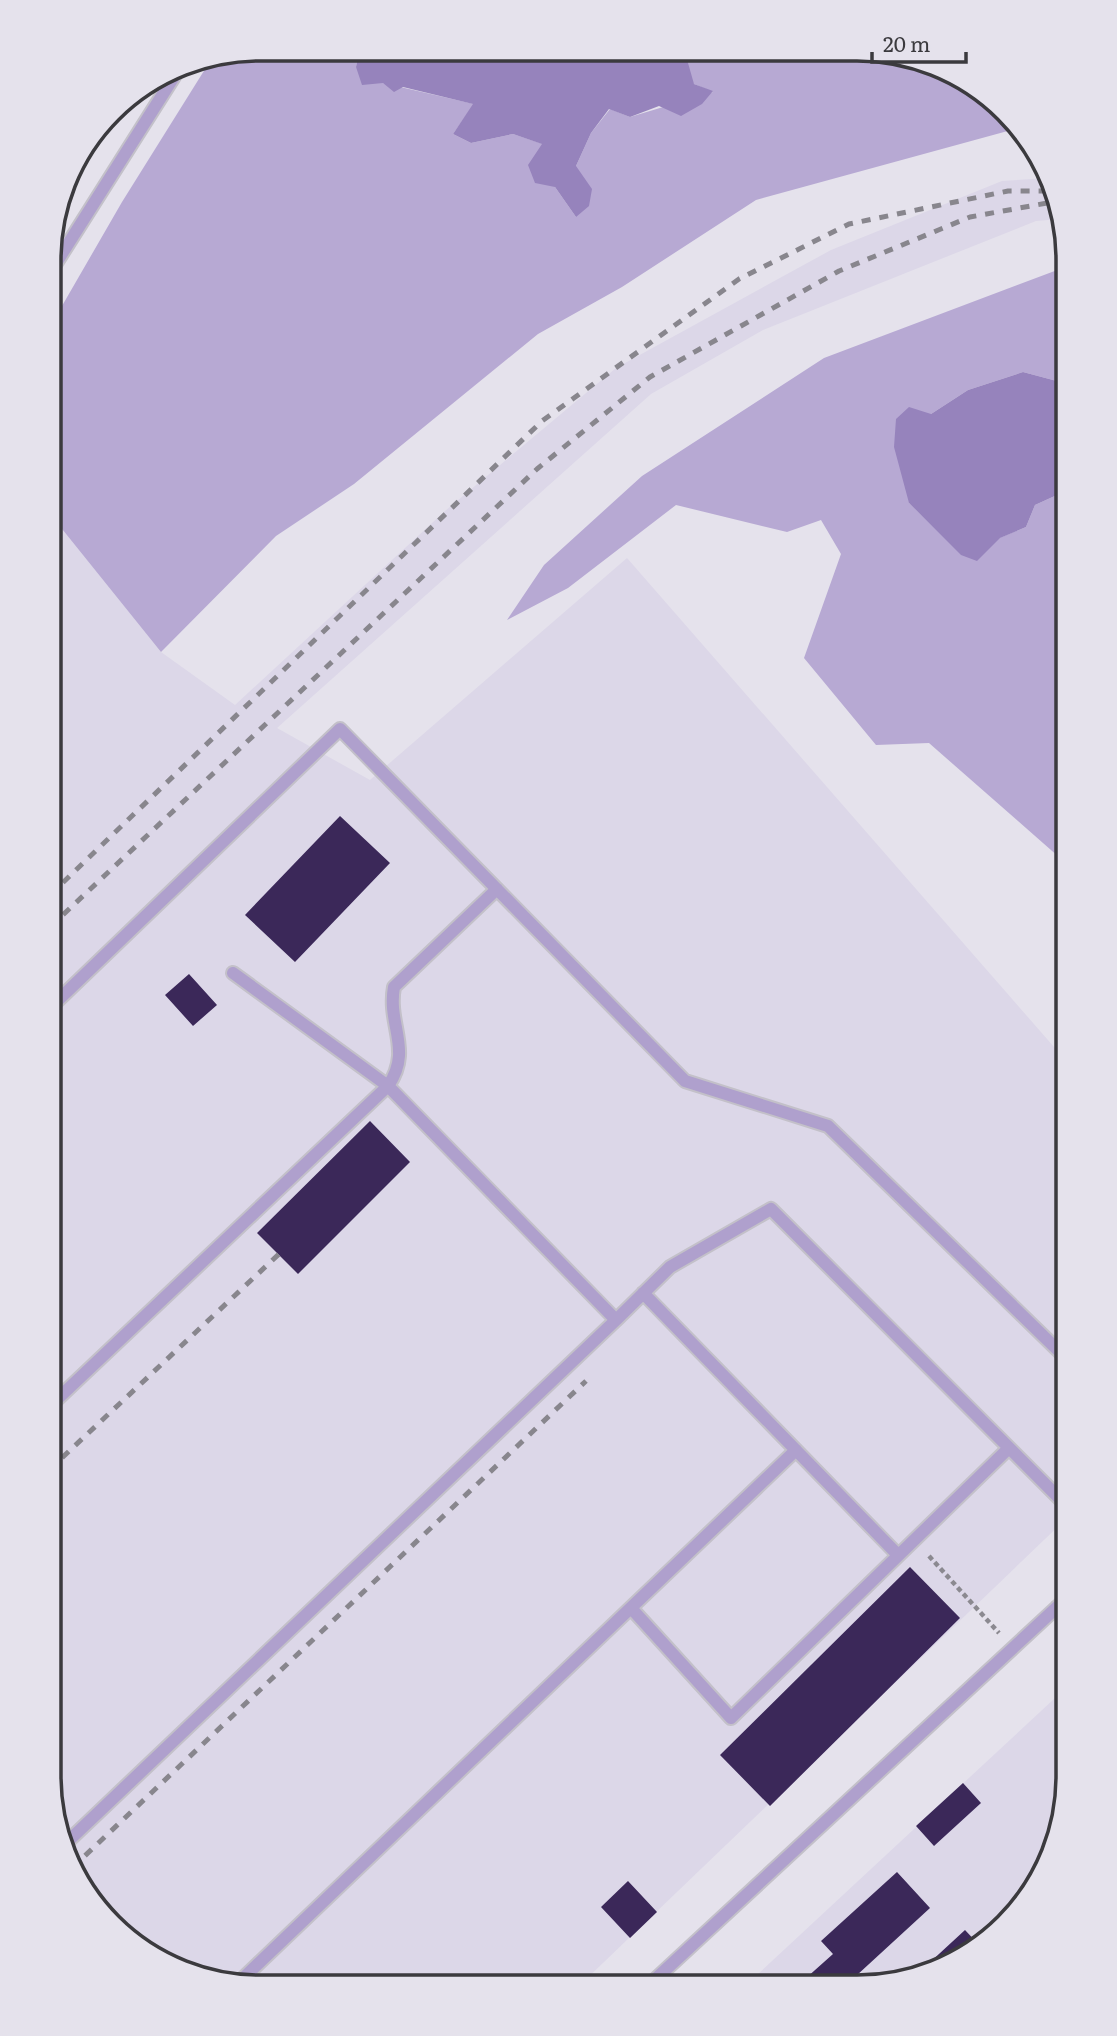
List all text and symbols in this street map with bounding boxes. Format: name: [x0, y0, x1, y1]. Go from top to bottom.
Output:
scale bar: [872, 21, 967, 65]
text: 20 m: [883, 27, 930, 58]

